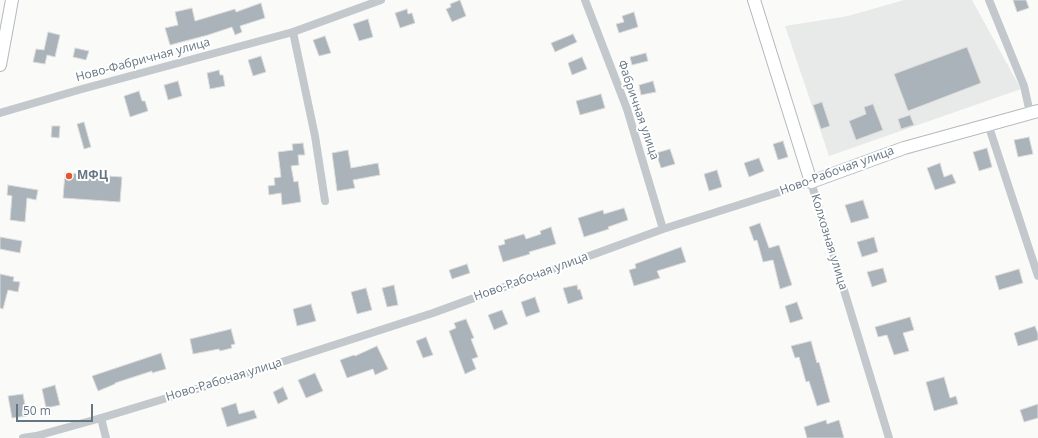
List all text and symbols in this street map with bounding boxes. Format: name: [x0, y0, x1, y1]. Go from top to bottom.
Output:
street label: Ново-Фабричная улица: [74, 35, 212, 85]
street label: Фабричная улица: [614, 58, 662, 162]
street label: Ново-Рабочая улица: [778, 144, 896, 198]
place label: МФЦ: [77, 169, 108, 183]
marker: МФЦ: [64, 171, 74, 181]
street label: Колхозная улица: [808, 192, 850, 292]
street label: Ново-Рабочая улица: [472, 250, 590, 304]
street label: Ново-Рабочая улица: [164, 355, 284, 405]
scale bar: [18, 396, 95, 422]
text: 50 m: [23, 402, 51, 419]

